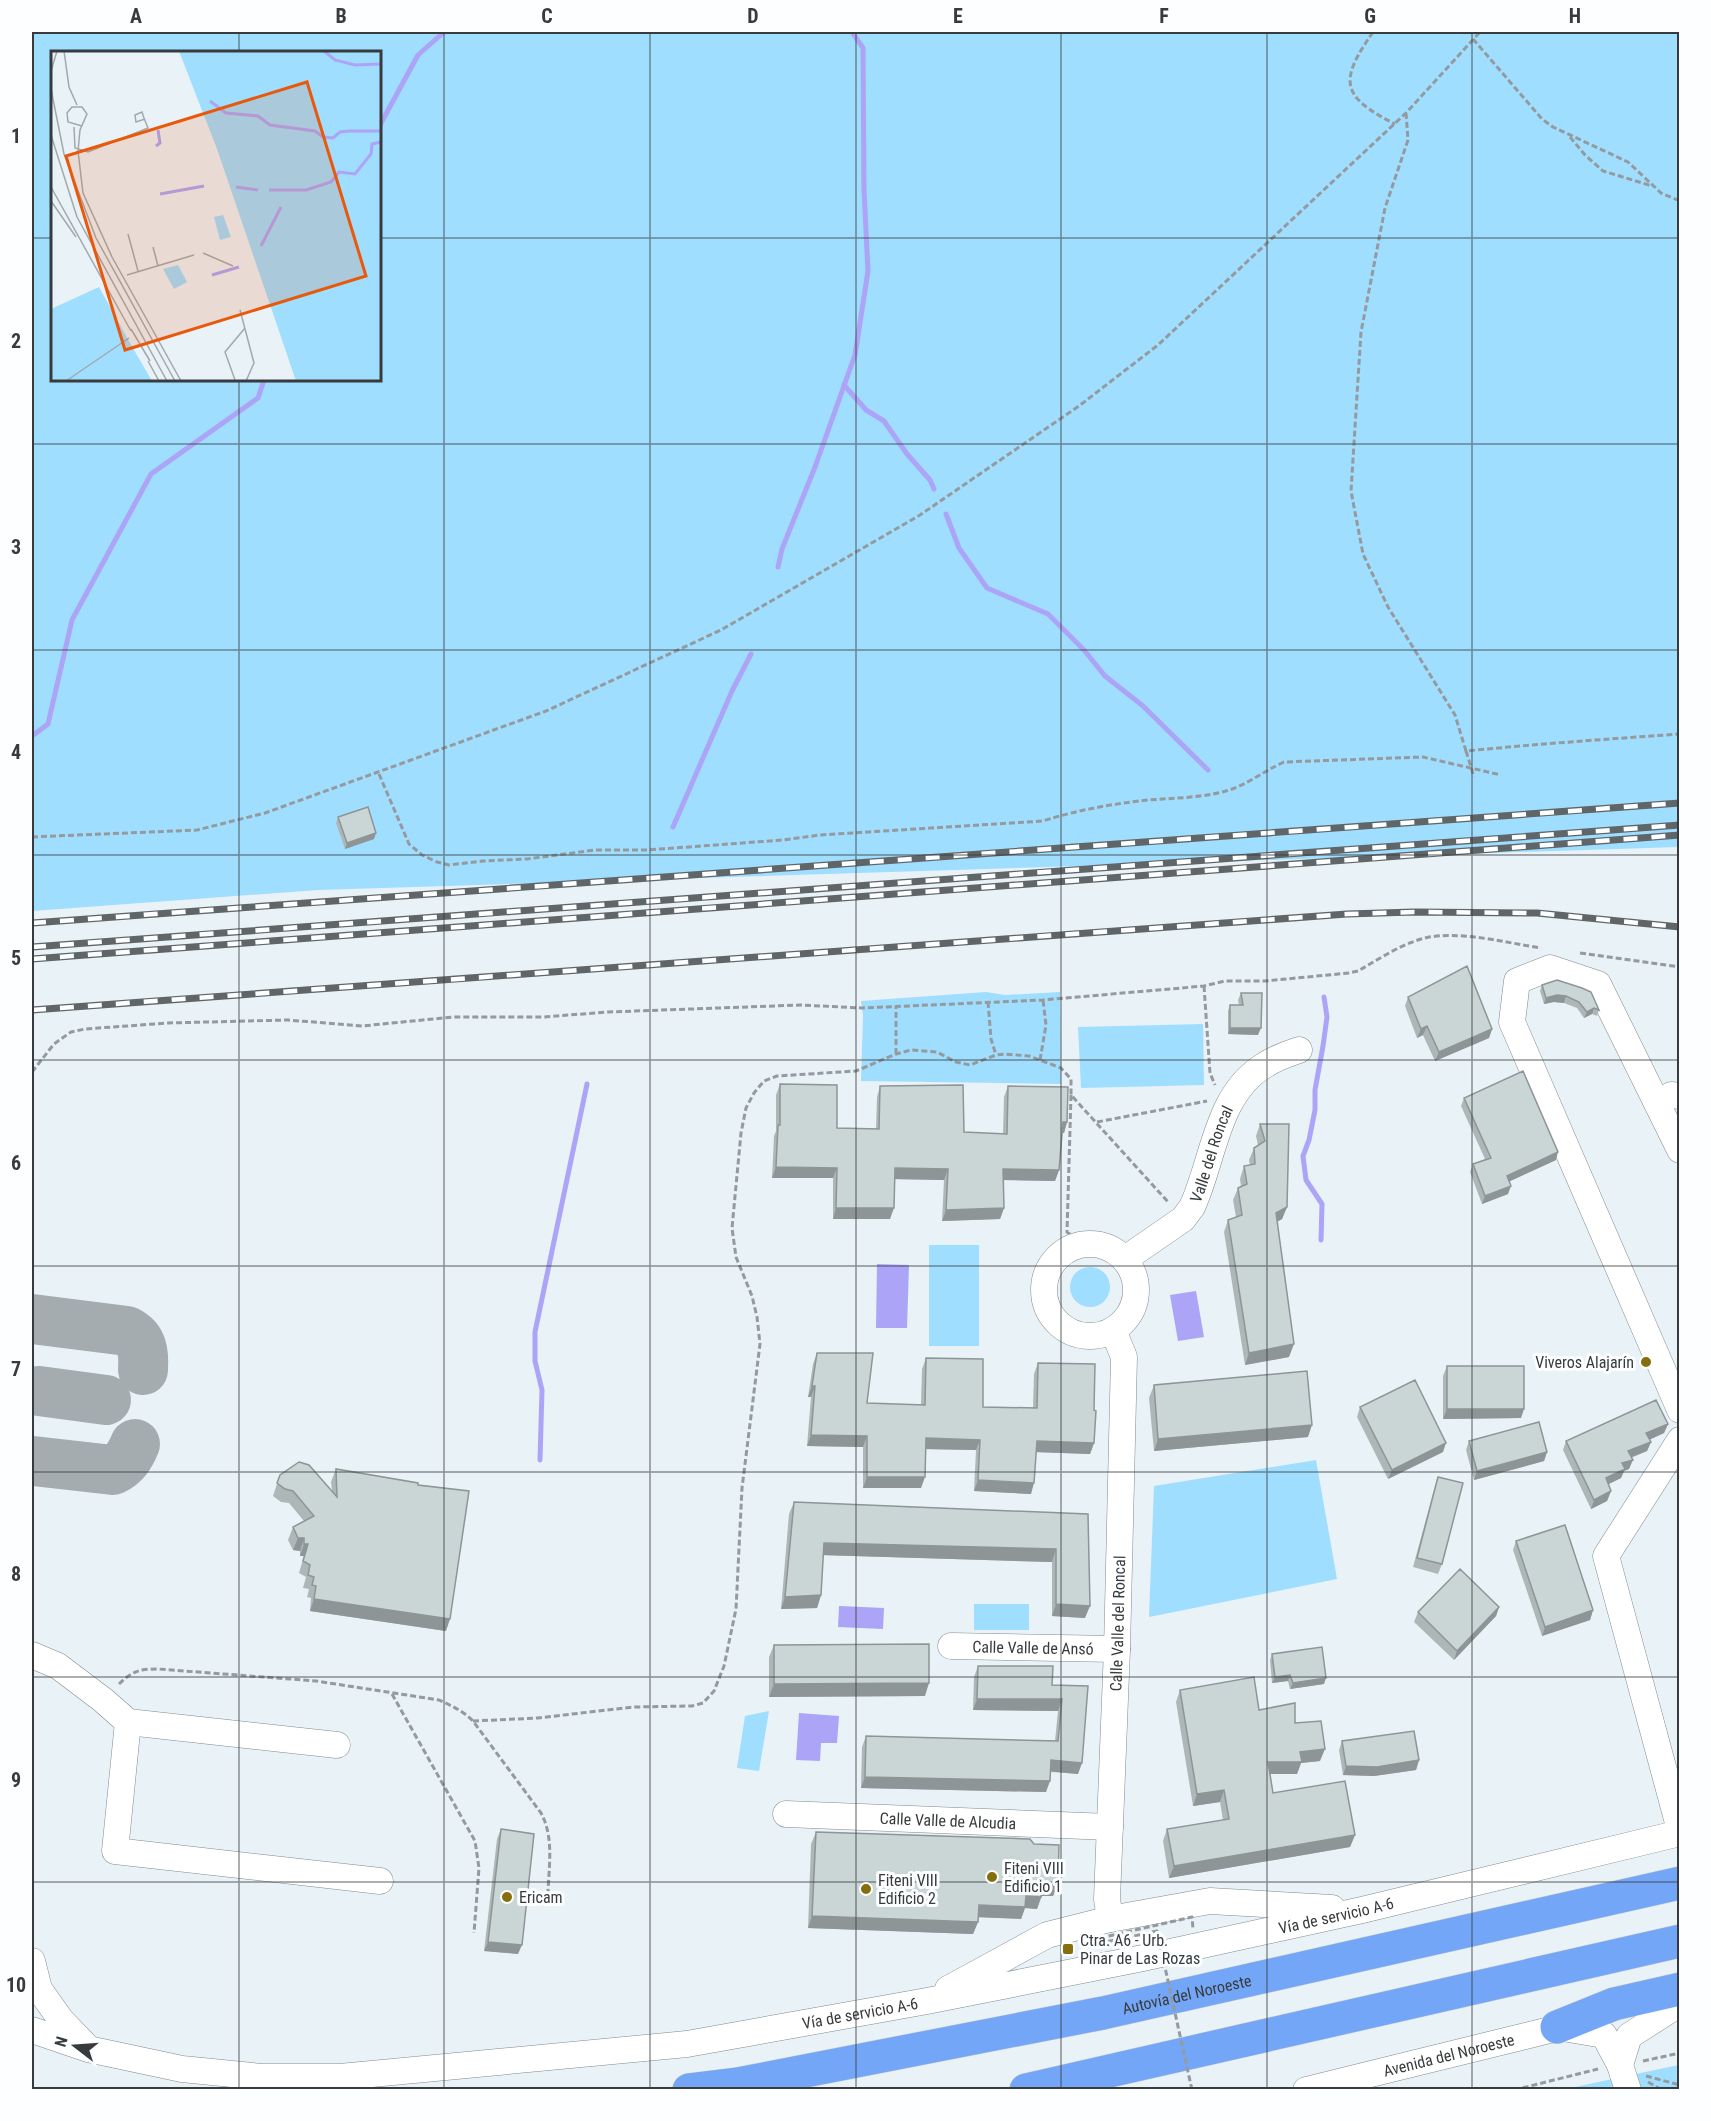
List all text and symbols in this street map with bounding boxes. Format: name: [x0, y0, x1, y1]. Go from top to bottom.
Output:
text: A: [130, 4, 142, 28]
text: B: [335, 4, 347, 28]
text: C: [541, 4, 553, 28]
text: D: [747, 4, 759, 28]
text: E: [953, 4, 963, 28]
text: F: [1159, 4, 1169, 28]
text: G: [1364, 4, 1376, 28]
text: H: [1569, 4, 1581, 28]
inset map: [51, 51, 381, 381]
text: 1: [11, 124, 21, 148]
text: 2: [11, 329, 21, 353]
text: 3: [11, 535, 21, 559]
text: 4: [11, 740, 21, 764]
text: 5: [11, 946, 21, 970]
street label: Valle del Roncal: [1186, 1103, 1237, 1205]
text: 6: [11, 1151, 21, 1175]
place label: Viveros Alajarín: [1535, 1353, 1634, 1372]
marker: Viveros Alajarín: [1639, 1355, 1653, 1369]
text: 7: [11, 1357, 21, 1381]
street label: Calle Valle del Roncal: [1106, 1555, 1129, 1692]
text: 8: [11, 1562, 21, 1586]
street label: Calle Valle de Ansó: [972, 1637, 1094, 1659]
text: 9: [11, 1768, 21, 1792]
street label: Calle Valle de Alcudia: [879, 1809, 1016, 1833]
place label: Fiteni VIII Edificio 1: [1004, 1859, 1064, 1896]
marker: Fiteni VIII Edificio 1: [985, 1870, 999, 1884]
place label: Fiteni VIII Edificio 2: [878, 1871, 938, 1908]
marker: Fiteni VIII Edificio 2: [859, 1882, 873, 1896]
place label: Ericam: [519, 1888, 563, 1907]
marker: Ericam: [500, 1890, 514, 1904]
street label: Vía de servicio A-6: [1277, 1894, 1396, 1938]
place label: Ctra. A6 - Urb. Pinar de Las Rozas: [1080, 1931, 1200, 1968]
marker: Ctra. A6 - Urb. Pinar de Las Rozas: [1061, 1942, 1075, 1956]
street label: Autovía del Noroeste: [1120, 1971, 1253, 2018]
text: 10: [6, 1973, 26, 1997]
street label: Vía de servicio A-6: [801, 1994, 920, 2033]
north arrow: [45, 2016, 105, 2076]
street label: Avenida del Noroeste: [1381, 2030, 1516, 2081]
text: N: [51, 2034, 72, 2049]

